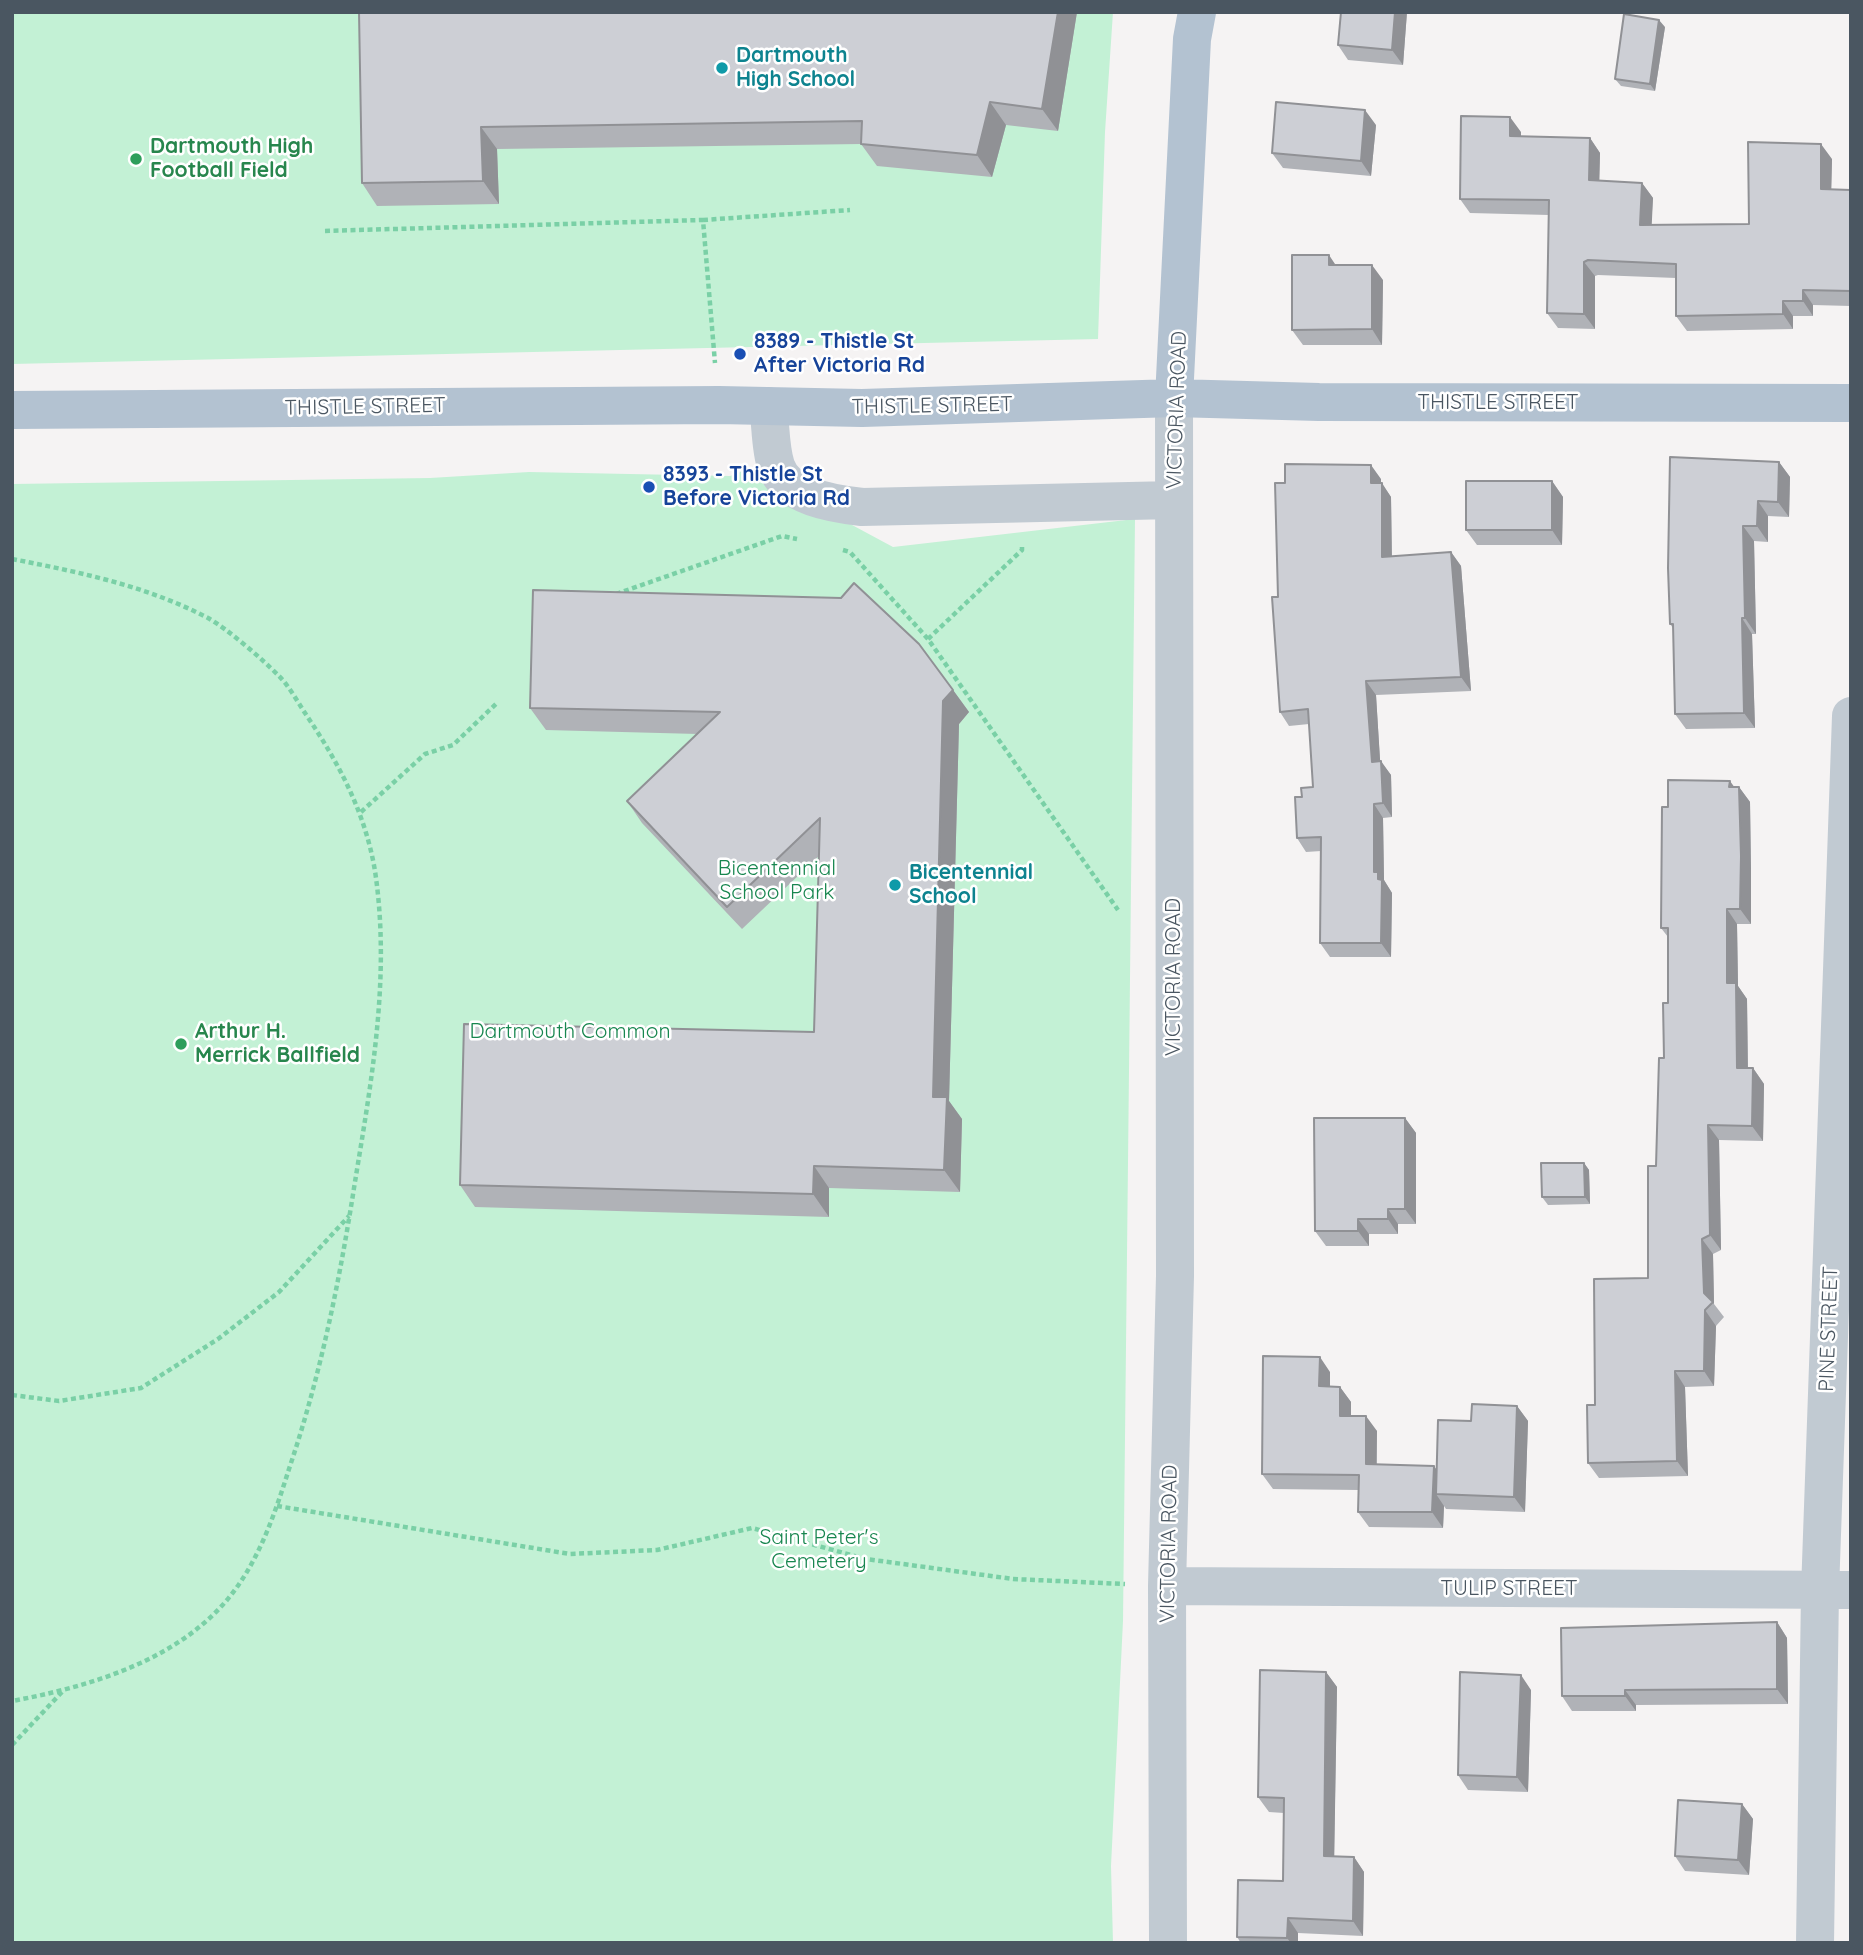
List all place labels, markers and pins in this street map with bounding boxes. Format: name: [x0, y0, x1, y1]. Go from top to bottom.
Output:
place label: Dartmouth High School: [736, 43, 855, 93]
marker: Dartmouth High School: [714, 60, 730, 76]
place label: Dartmouth High Football Field: [150, 134, 313, 184]
marker: Dartmouth High Football Field: [128, 151, 144, 167]
place label: 8389 - Thistle St After Victoria Rd: [754, 329, 925, 379]
marker: 8389 - Thistle St After Victoria Rd: [732, 346, 748, 362]
place label: 8393 - Thistle St Before Victoria Rd: [663, 462, 850, 512]
marker: 8393 - Thistle St Before Victoria Rd: [641, 479, 657, 495]
place label: Bicentennial School: [909, 860, 1033, 910]
marker: Bicentennial School: [887, 877, 903, 893]
place label: Arthur H. Merrick Ballfield: [195, 1019, 360, 1069]
marker: Arthur H. Merrick Ballfield: [173, 1036, 189, 1052]

